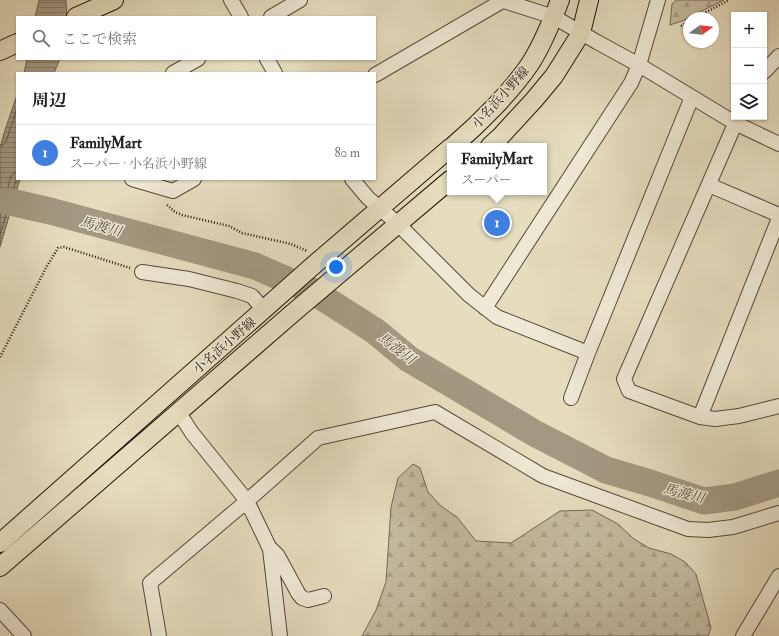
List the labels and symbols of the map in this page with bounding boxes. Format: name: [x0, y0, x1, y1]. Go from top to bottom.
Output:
north arrow: [683, 12, 719, 48]
street label: 小名浜小野線: [469, 63, 533, 132]
pin: 1: [484, 208, 510, 238]
water label: 馬渡川: [78, 213, 125, 241]
your location: [326, 257, 346, 277]
street label: 小名浜小野線: [190, 314, 259, 377]
water label: 馬渡川: [375, 329, 420, 369]
water label: 馬渡川: [661, 480, 708, 507]

